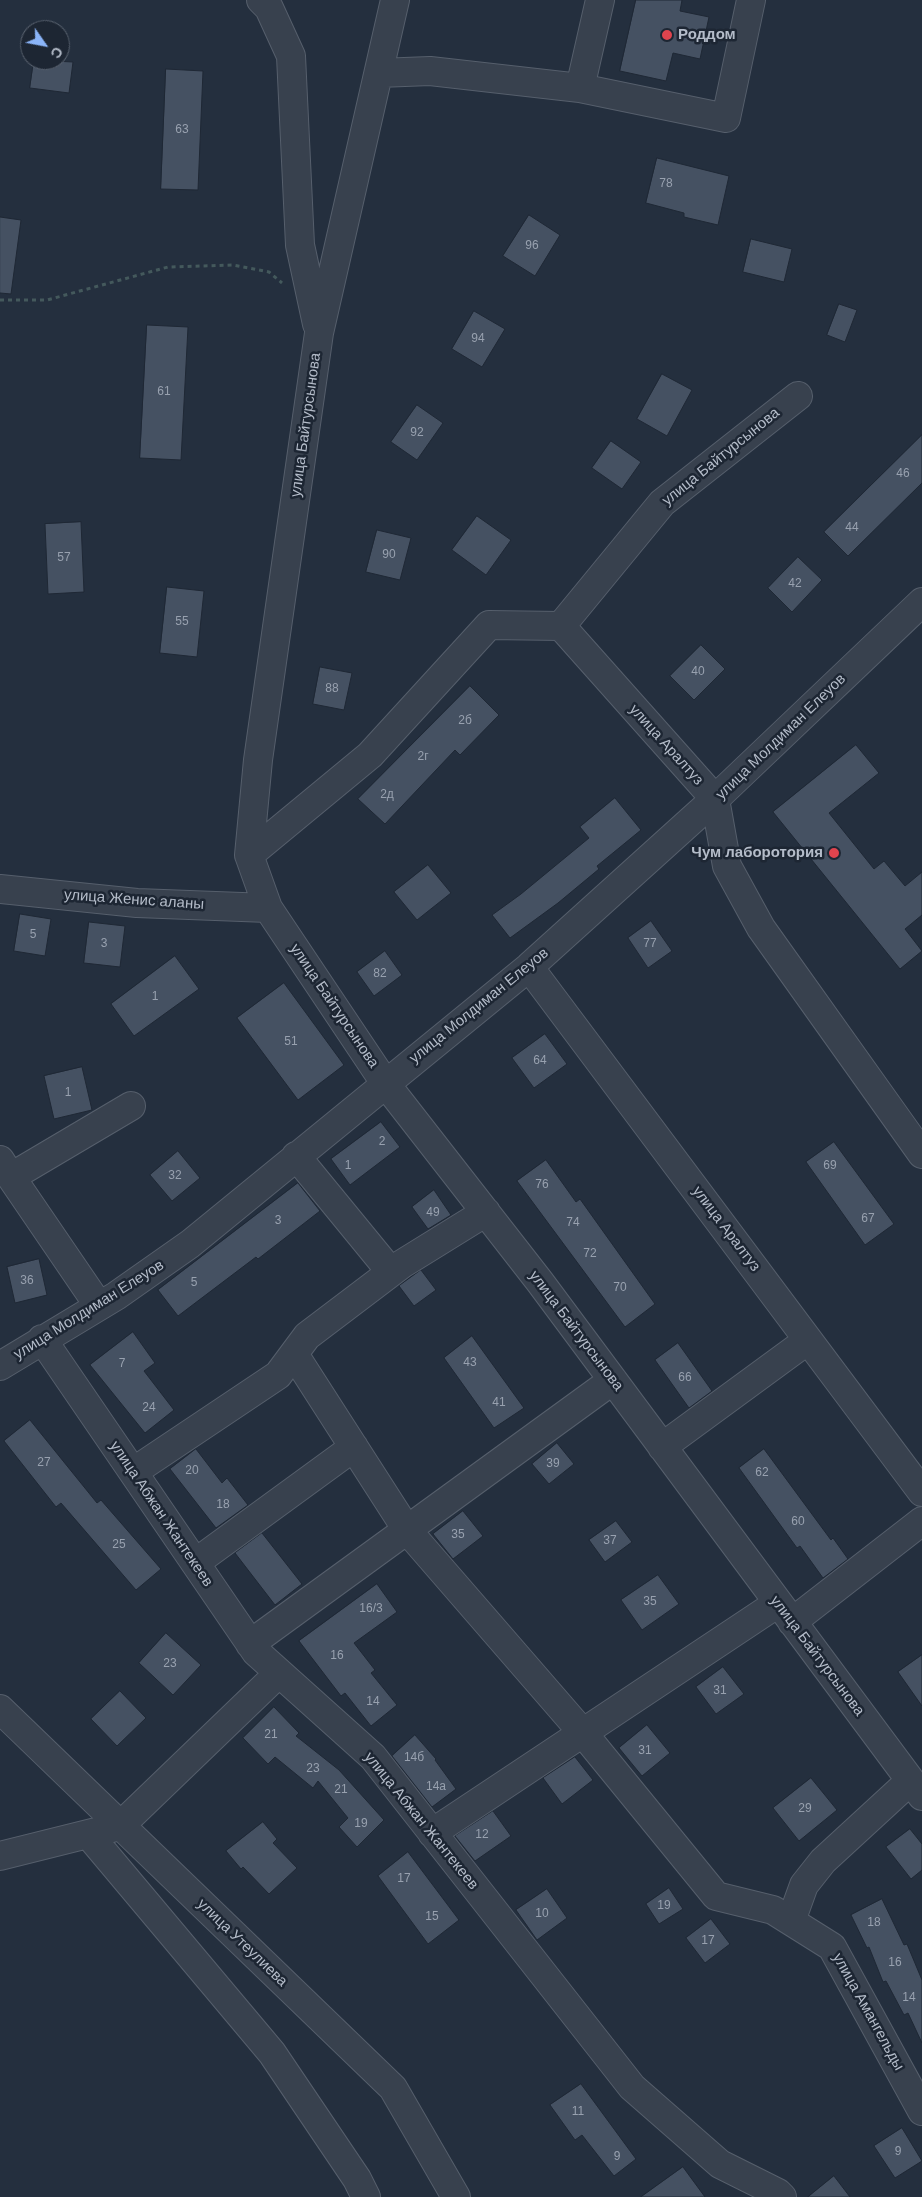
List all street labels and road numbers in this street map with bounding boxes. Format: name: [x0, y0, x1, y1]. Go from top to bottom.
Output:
street label: улица Байтурсынова: [287, 352, 325, 498]
street label: улица Байтурсынова: [659, 404, 783, 510]
street label: улица Молдиман Елеуов: [712, 670, 850, 804]
street label: улица Аралтуз: [625, 701, 707, 789]
street label: улица Женис аланы: [63, 886, 205, 914]
street label: улица Байтурсынова: [286, 941, 382, 1071]
street label: улица Молдиман Елеуов: [406, 944, 552, 1068]
street label: улица Аралтуз: [688, 1183, 764, 1275]
street label: улица Молдиман Елеуов: [11, 1256, 167, 1364]
street label: улица Байтурсынова: [525, 1267, 627, 1395]
street label: улица Абжан Жантекеев: [106, 1438, 216, 1590]
street label: улица Байтурсынова: [766, 1592, 868, 1720]
street label: улица Абжан Жантекеев: [360, 1749, 482, 1893]
street label: улица Утеулиева: [193, 1895, 291, 1991]
street label: улица Амангельды: [828, 1950, 908, 2074]

